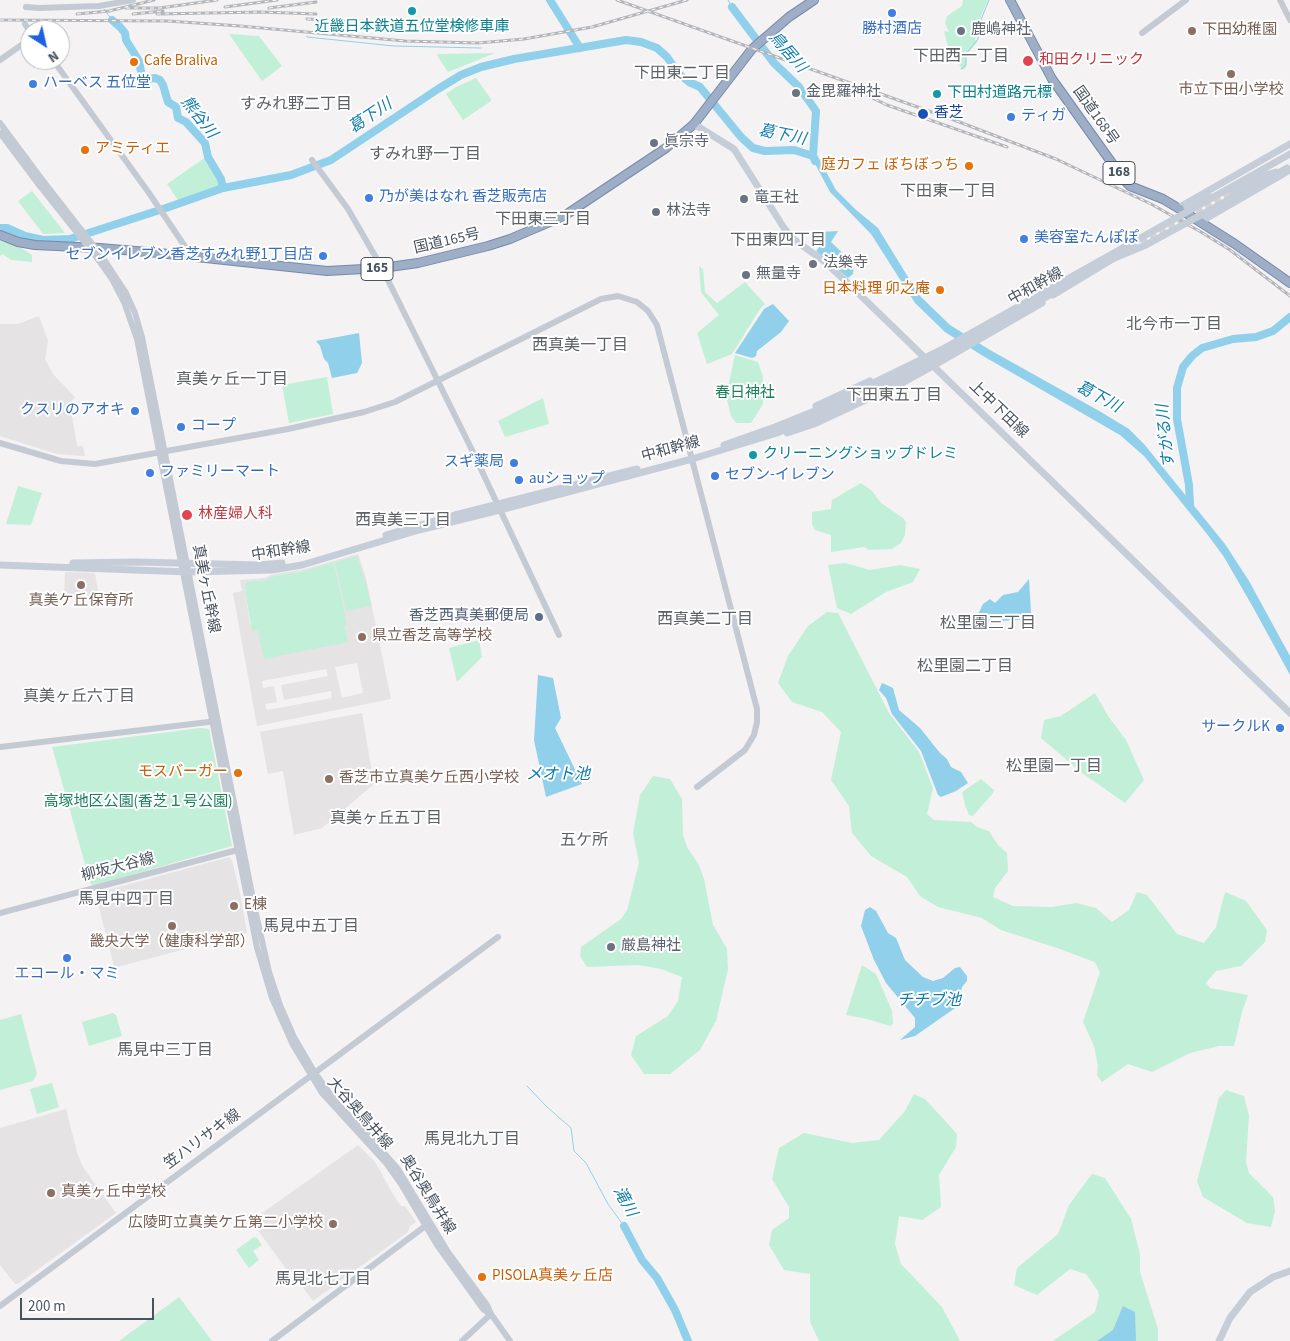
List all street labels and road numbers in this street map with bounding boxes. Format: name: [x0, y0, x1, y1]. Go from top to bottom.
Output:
street label: 国道168号: [1068, 83, 1122, 149]
road number: 168: [1103, 162, 1135, 184]
street label: 国道165号: [412, 226, 482, 258]
road number: 165: [361, 258, 393, 280]
street label: 中和幹線: [1005, 265, 1067, 309]
street label: 上中下田線: [965, 377, 1031, 443]
street label: 中和幹線: [640, 434, 702, 466]
street label: 中和幹線: [250, 538, 312, 566]
street label: 真美ヶ丘幹線: [188, 543, 222, 635]
street label: 柳坂大谷線: [79, 850, 157, 886]
street label: 大谷奥鳥井線: [323, 1074, 395, 1154]
street label: 笠ハリサキ線: [161, 1106, 245, 1174]
street label: 奥谷奥鳥井線: [396, 1152, 458, 1238]

